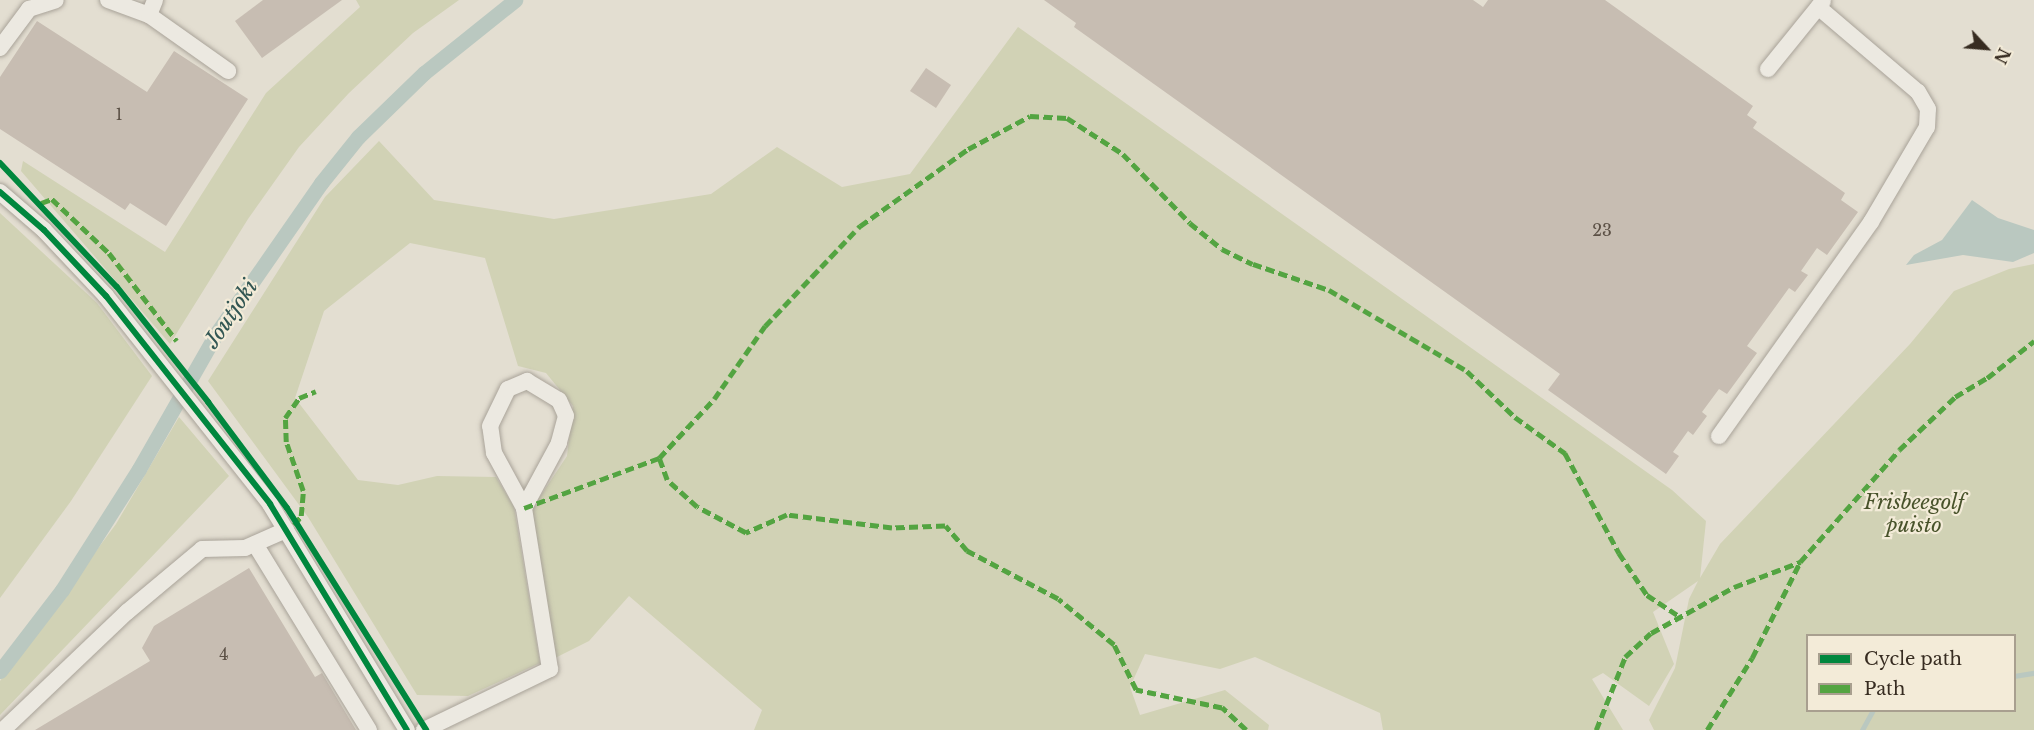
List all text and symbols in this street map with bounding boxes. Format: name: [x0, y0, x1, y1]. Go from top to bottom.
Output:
north arrow: [1956, 18, 2016, 78]
text: N: [1990, 45, 2014, 67]
house number: 1: [115, 104, 123, 124]
house number: 23: [1592, 220, 1612, 240]
water label: Joutjoki: [199, 275, 263, 353]
park label: Frisbeegolf puisto: [1864, 491, 1964, 538]
legend: [1806, 634, 2016, 712]
house number: 4: [219, 644, 229, 664]
text: Cycle path: [1864, 648, 1962, 670]
text: Path: [1864, 678, 1905, 700]

